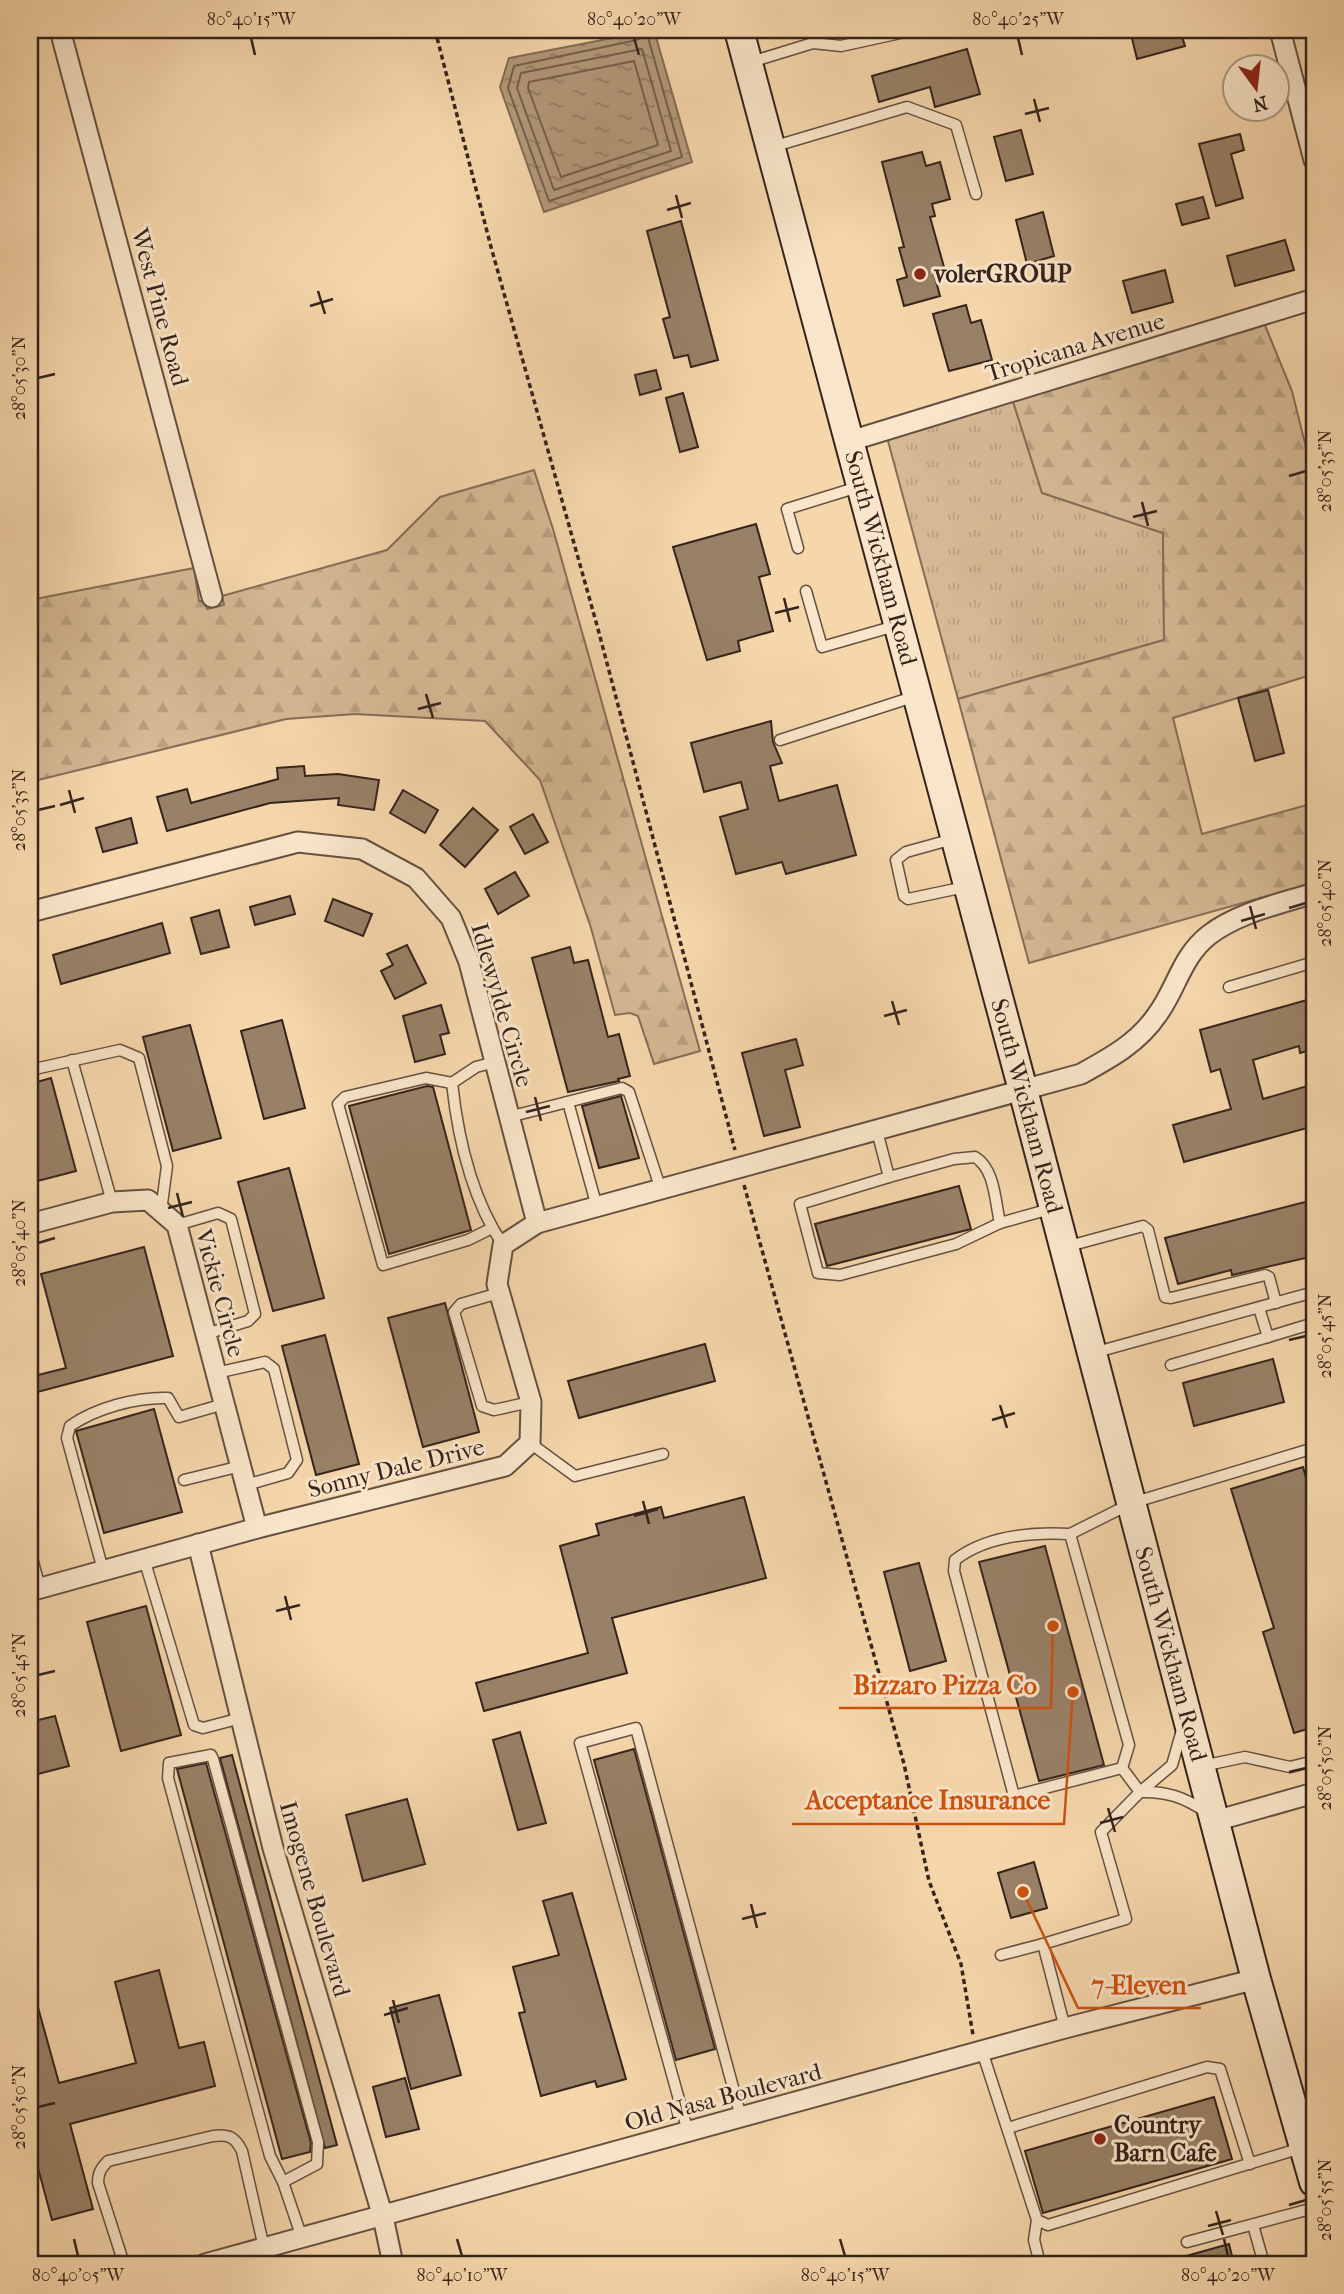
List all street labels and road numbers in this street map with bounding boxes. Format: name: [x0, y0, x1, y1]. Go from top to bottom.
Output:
street label: West Pine Road: [125, 224, 195, 390]
street label: Tropicana Avenue: [982, 306, 1168, 388]
street label: South Wickham Road: [839, 447, 923, 669]
street label: Idlewylde Circle: [465, 920, 539, 1090]
street label: South Wickham Road: [985, 995, 1069, 1217]
street label: Vickie Circle: [189, 1225, 251, 1360]
street label: Sonny Dale Drive: [305, 1432, 487, 1503]
street label: South Wickham Road: [1129, 1543, 1213, 1765]
street label: Imogene Boulevard: [274, 1798, 357, 2001]
street label: Old Nasa Boulevard: [621, 2057, 825, 2137]

